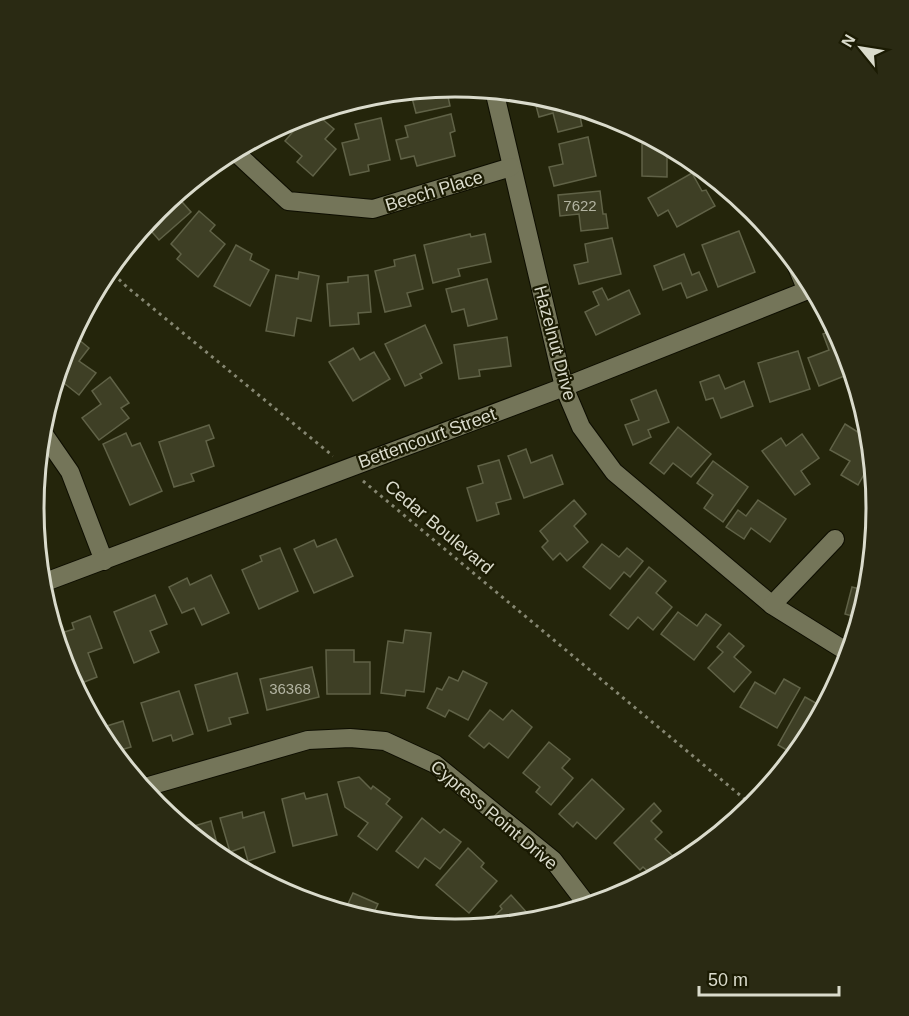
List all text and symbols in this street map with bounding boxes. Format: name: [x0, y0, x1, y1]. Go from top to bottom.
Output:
north arrow: [831, 18, 891, 78]
text: N: [838, 31, 859, 50]
street label: Beech Place: [383, 167, 485, 215]
house number: 7622: [563, 197, 597, 214]
street label: Hazelnut Drive: [530, 283, 580, 403]
street label: Bettencourt Street: [355, 404, 499, 472]
street label: Cedar Boulevard: [381, 476, 497, 578]
house number: 36368: [269, 680, 311, 697]
street label: Cypress Point Drive: [427, 756, 561, 874]
scale bar: [699, 959, 838, 997]
text: 50 m: [708, 970, 748, 990]

